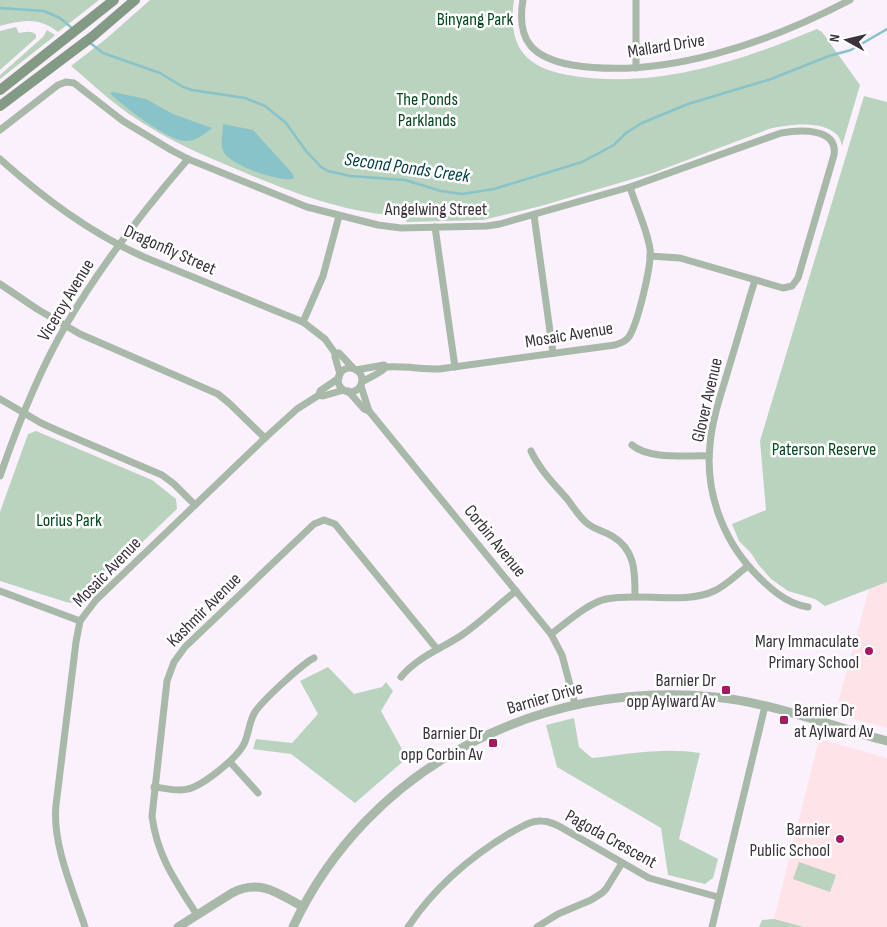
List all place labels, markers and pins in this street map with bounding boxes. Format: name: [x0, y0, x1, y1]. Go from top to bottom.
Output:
place label: Mary Immaculate Primary School: [755, 631, 859, 673]
marker: Mary Immaculate Primary School: [863, 645, 875, 657]
place label: Barnier Dr opp Aylward Av: [626, 670, 716, 712]
marker: Barnier Dr opp Aylward Av: [720, 684, 732, 696]
place label: Barnier Dr at Aylward Av: [794, 700, 874, 742]
marker: Barnier Dr at Aylward Av: [778, 714, 790, 726]
place label: Barnier Dr opp Corbin Av: [401, 723, 483, 765]
marker: Barnier Dr opp Corbin Av: [487, 737, 499, 749]
place label: Barnier Public School: [749, 819, 830, 861]
marker: Barnier Public School: [834, 833, 846, 845]

